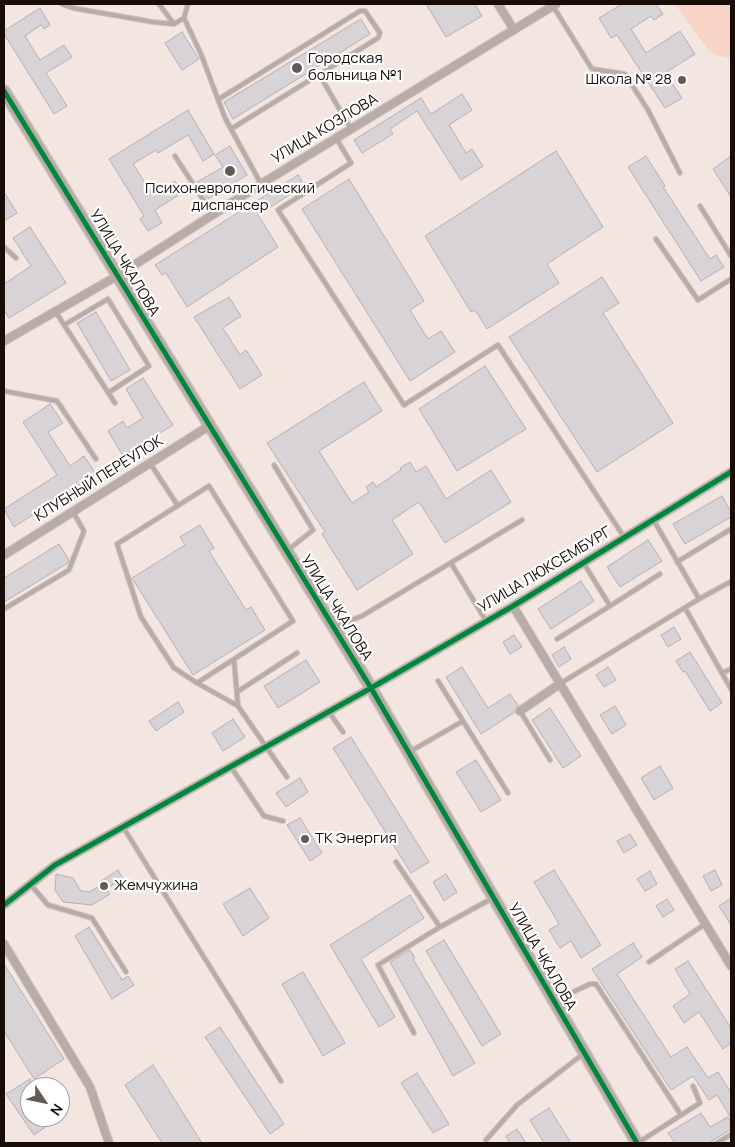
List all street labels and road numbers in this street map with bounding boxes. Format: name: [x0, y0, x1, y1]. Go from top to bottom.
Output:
street label: УЛИЦА КОЗЛОВА: [269, 90, 381, 168]
street label: УЛИЦА ЧКАЛОВА: [85, 207, 163, 319]
street label: КЛУБНЫЙ ПЕРЕУЛОК: [31, 432, 167, 526]
street label: УЛИЦА ЛЮКСЕМБУРГ: [475, 523, 615, 617]
street label: УЛИЦА ЧКАЛОВА: [296, 552, 376, 664]
street label: УЛИЦА ЧКАЛОВА: [504, 900, 580, 1014]

